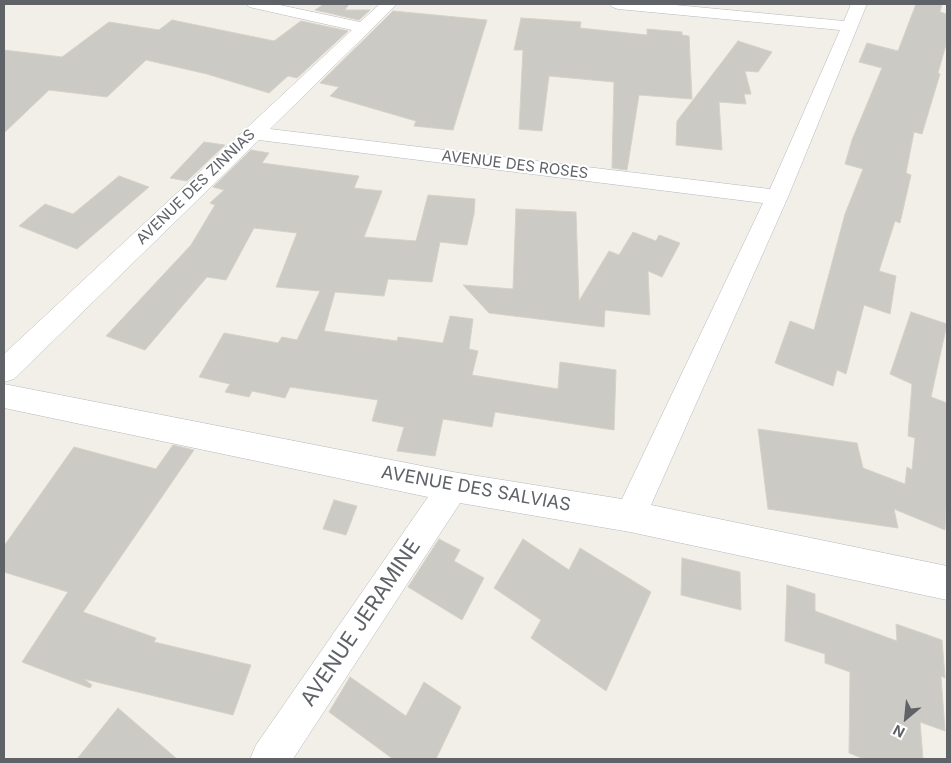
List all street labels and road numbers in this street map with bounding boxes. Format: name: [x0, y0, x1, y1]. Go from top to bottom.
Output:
street label: AVENUE DES ZINNIAS: [133, 126, 259, 248]
street label: AVENUE DES ROSES: [441, 147, 589, 183]
street label: AVENUE DES SALVIAS: [380, 462, 572, 516]
street label: AVENUE JERAMINE: [296, 535, 426, 711]

